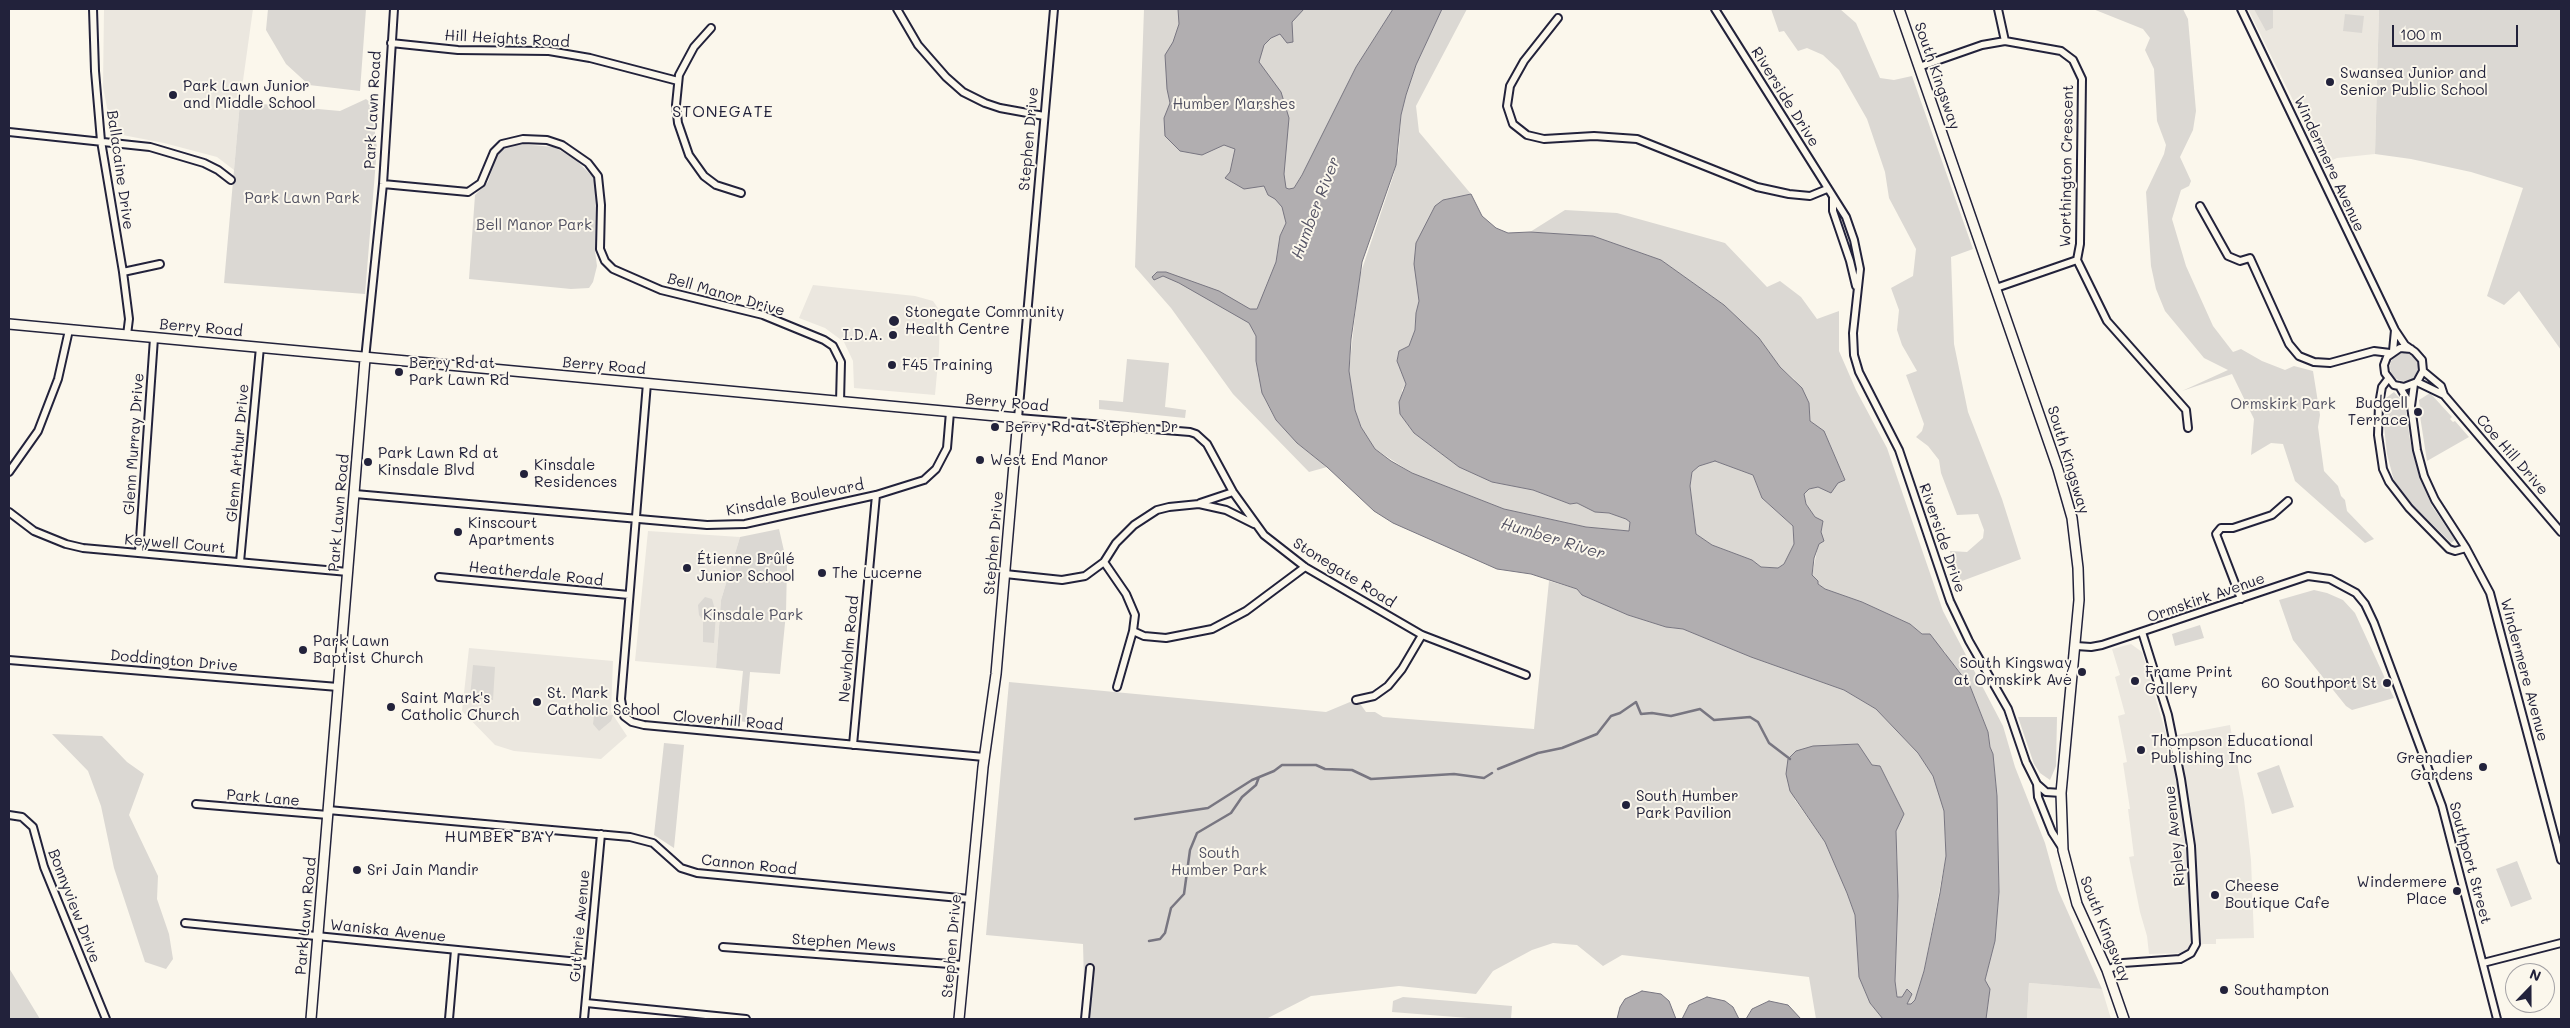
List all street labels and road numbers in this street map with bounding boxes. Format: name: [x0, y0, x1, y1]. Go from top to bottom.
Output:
street label: South Kingsway: [1910, 20, 1964, 132]
street label: Hill Heights Road: [444, 27, 570, 51]
street label: Riverside Drive: [1747, 44, 1823, 150]
street label: Park Lawn Road: [361, 51, 385, 169]
street label: Worthington Crescent: [2057, 85, 2077, 247]
street label: Stephen Drive: [1015, 86, 1043, 192]
street label: Windermere Avenue: [2290, 94, 2368, 234]
street label: Ballacaine Drive: [103, 109, 137, 231]
street label: Bell Manor Drive: [665, 270, 787, 320]
street label: Berry Road: [159, 315, 243, 341]
street label: Berry Road: [562, 353, 646, 379]
street label: Glenn Murray Drive: [120, 372, 148, 516]
street label: Glenn Arthur Drive: [223, 383, 253, 523]
street label: Berry Road: [965, 390, 1049, 416]
street label: South Kingsway: [2043, 404, 2093, 516]
street label: Coe Hill Drive: [2472, 411, 2552, 499]
street label: Park Lawn Road: [325, 453, 353, 573]
street label: Kinsdale Boulevard: [725, 476, 865, 520]
street label: Riverside Drive: [1915, 481, 1969, 595]
street label: Stephen Drive: [980, 490, 1008, 596]
street label: Keywell Court: [124, 531, 226, 557]
street label: Stonegate Road: [1289, 534, 1399, 612]
street label: Heatherdale Road: [468, 558, 604, 590]
street label: Ormskirk Avenue: [2145, 569, 2267, 627]
street label: Newholm Road: [835, 595, 863, 703]
street label: Windermere Avenue: [2496, 597, 2552, 743]
street label: Doddington Drive: [109, 646, 239, 676]
street label: Cloverhill Road: [672, 707, 784, 735]
street label: Ripley Avenue: [2161, 785, 2189, 887]
street label: Park Lane: [226, 786, 300, 810]
street label: Southport Street: [2445, 800, 2495, 926]
street label: Bonnyview Drive: [44, 847, 104, 965]
street label: Cannon Road: [700, 851, 798, 879]
street label: Park Lawn Road: [292, 856, 320, 976]
street label: Guthrie Avenue: [566, 869, 594, 983]
street label: South Kingsway: [2076, 874, 2134, 984]
street label: Stephen Drive: [938, 893, 966, 999]
street label: Waniska Avenue: [329, 916, 447, 946]
street label: Stephen Mews: [791, 930, 897, 956]

